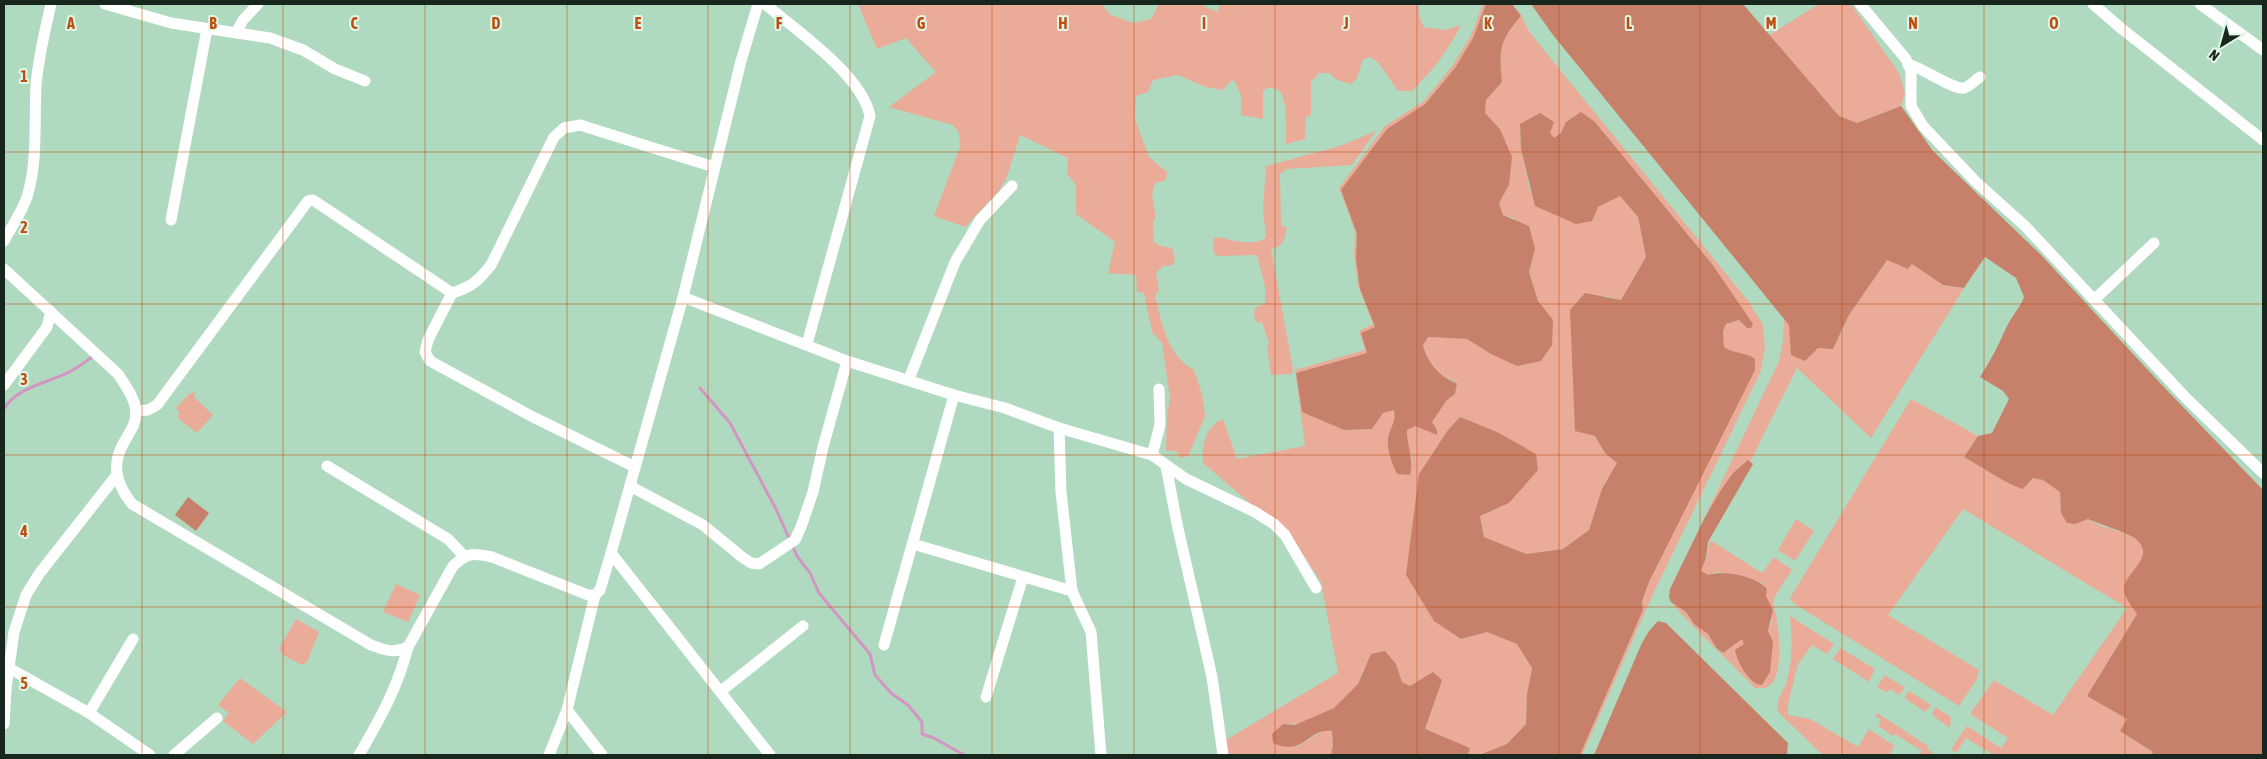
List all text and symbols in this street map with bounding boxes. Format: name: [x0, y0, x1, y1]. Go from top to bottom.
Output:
text: A: [66, 14, 75, 32]
text: B: [209, 14, 217, 32]
text: C: [350, 14, 358, 32]
text: D: [492, 14, 501, 32]
text: E: [635, 14, 642, 32]
text: F: [776, 14, 783, 32]
text: G: [917, 14, 926, 32]
text: H: [1058, 14, 1068, 32]
text: I: [1202, 14, 1206, 32]
text: J: [1342, 14, 1349, 32]
text: K: [1484, 14, 1492, 32]
text: L: [1626, 14, 1633, 32]
text: M: [1766, 14, 1776, 32]
text: N: [1908, 14, 1918, 32]
text: O: [2049, 14, 2059, 32]
north arrow: [2197, 20, 2247, 70]
text: N: [2206, 47, 2222, 64]
text: 1: [20, 67, 28, 85]
text: 2: [20, 218, 28, 236]
text: 3: [20, 370, 28, 388]
text: 4: [19, 522, 28, 540]
text: 5: [20, 674, 28, 692]

